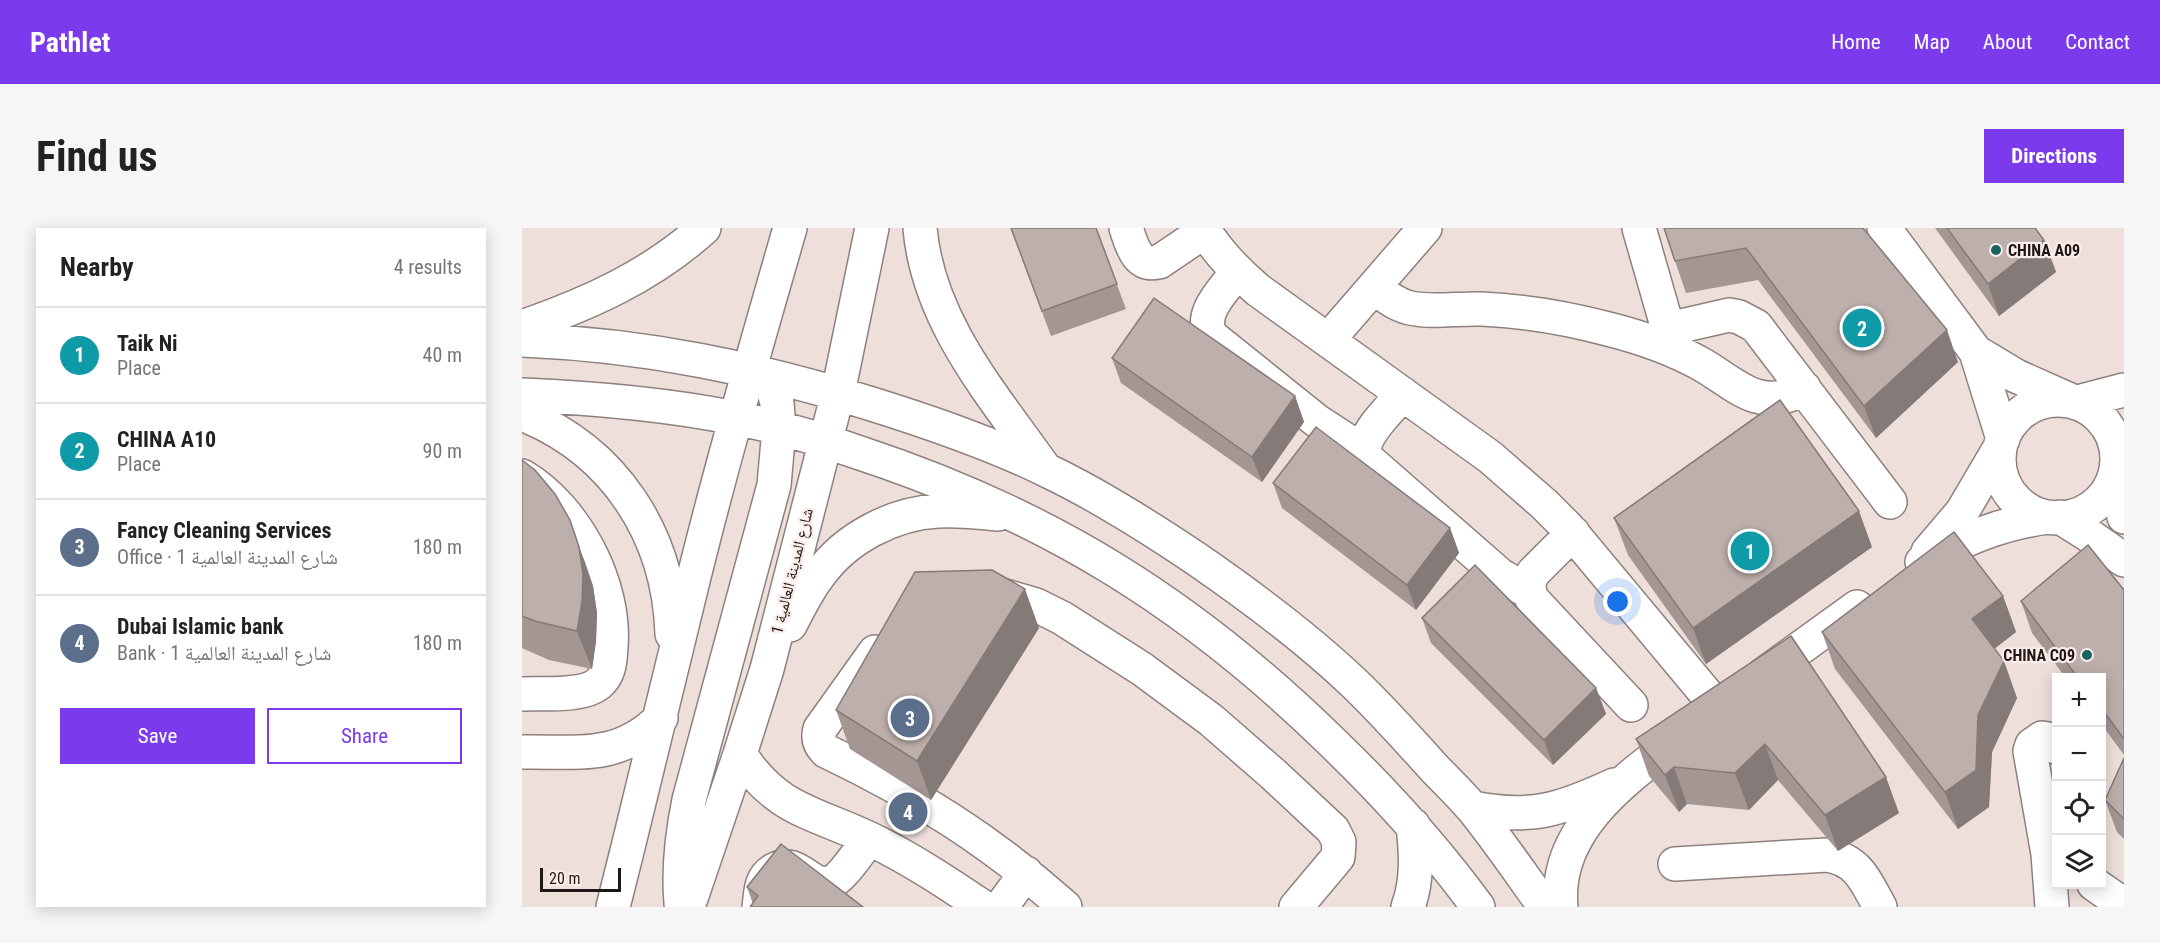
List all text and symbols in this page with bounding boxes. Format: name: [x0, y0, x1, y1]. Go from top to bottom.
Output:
text: Pathlet: [30, 26, 110, 59]
text: Home: [1831, 30, 1881, 54]
text: Map: [1914, 30, 1950, 54]
text: About: [1983, 30, 2032, 54]
text: Contact: [2065, 30, 2130, 54]
button: Directions: [1984, 129, 2124, 183]
text: Find us: [36, 132, 157, 181]
place label: CHINA A09: [2008, 241, 2080, 260]
marker: CHINA A09: [1989, 243, 2003, 257]
text: Nearby: [60, 252, 134, 282]
text: 4 results: [394, 255, 462, 279]
pin: 2: [1842, 306, 1882, 350]
text: Taik Ni: [117, 331, 178, 356]
text: 1: [74, 343, 85, 367]
text: 40 m: [423, 343, 462, 367]
text: Place: [117, 356, 161, 380]
text: CHINA A10: [117, 427, 216, 452]
text: 2: [74, 439, 85, 463]
text: 90 m: [423, 439, 462, 463]
text: Place: [117, 452, 161, 476]
street label: شارع المدينة العالمية 1: [767, 506, 818, 636]
text: Fancy Cleaning Services: [117, 518, 332, 543]
pin: 1: [1730, 528, 1770, 574]
text: 3: [74, 535, 85, 559]
text: 180 m: [413, 535, 462, 559]
text: Office · شارع المدينة العالمية 1: [117, 545, 338, 569]
your location: [1603, 587, 1632, 616]
text: Dubai Islamic bank: [117, 614, 284, 639]
text: 4: [74, 631, 85, 655]
text: 180 m: [413, 631, 462, 655]
text: Bank · شارع المدينة العالمية 1: [117, 641, 332, 665]
place label: CHINA C09: [2003, 646, 2075, 665]
marker: CHINA C09: [2080, 648, 2094, 662]
map controls: [2052, 673, 2106, 889]
button: +: [2052, 673, 2106, 727]
pin: 3: [890, 696, 930, 740]
button: Save: [60, 708, 255, 764]
button: Share: [267, 708, 462, 764]
button: −: [2052, 727, 2106, 781]
button: locate: [2052, 781, 2106, 835]
pin: 4: [888, 790, 928, 834]
button: layers: [2052, 835, 2106, 889]
scale bar: [540, 865, 621, 892]
text: 20 m: [549, 869, 581, 888]

